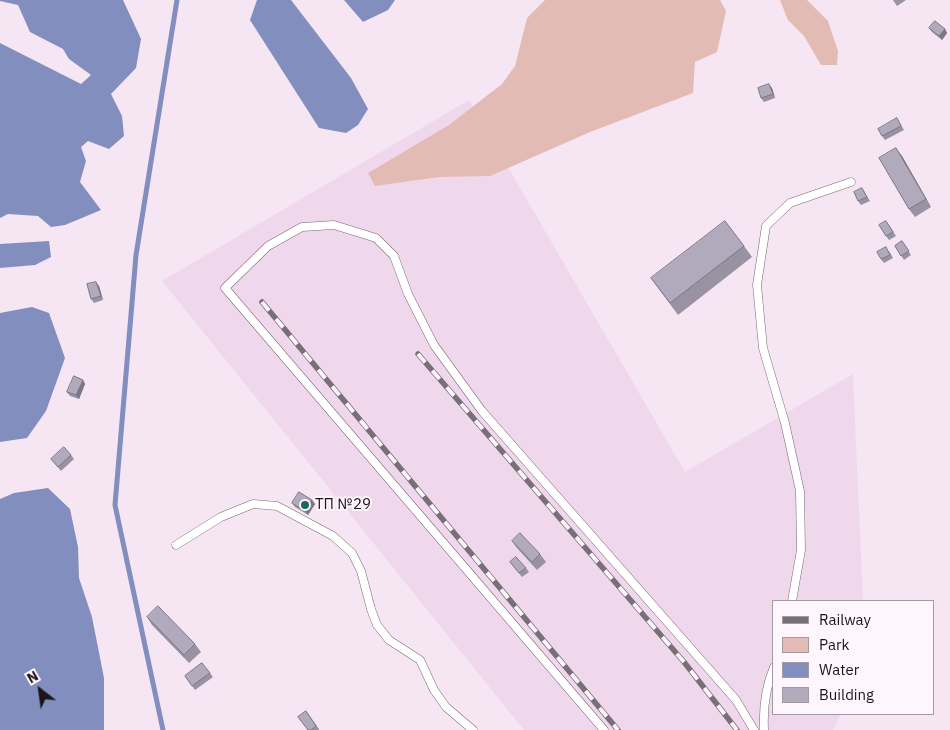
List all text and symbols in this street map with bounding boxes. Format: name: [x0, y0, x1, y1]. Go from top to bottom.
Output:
place label: ТП №29: [315, 496, 371, 514]
marker: ТП №29: [299, 499, 311, 511]
legend: [772, 600, 935, 715]
text: Railway: [819, 610, 871, 629]
text: Park: [819, 635, 849, 654]
text: Water: [819, 660, 859, 679]
north arrow: [15, 665, 65, 715]
text: N: [24, 667, 41, 687]
text: Building: [819, 685, 874, 704]

